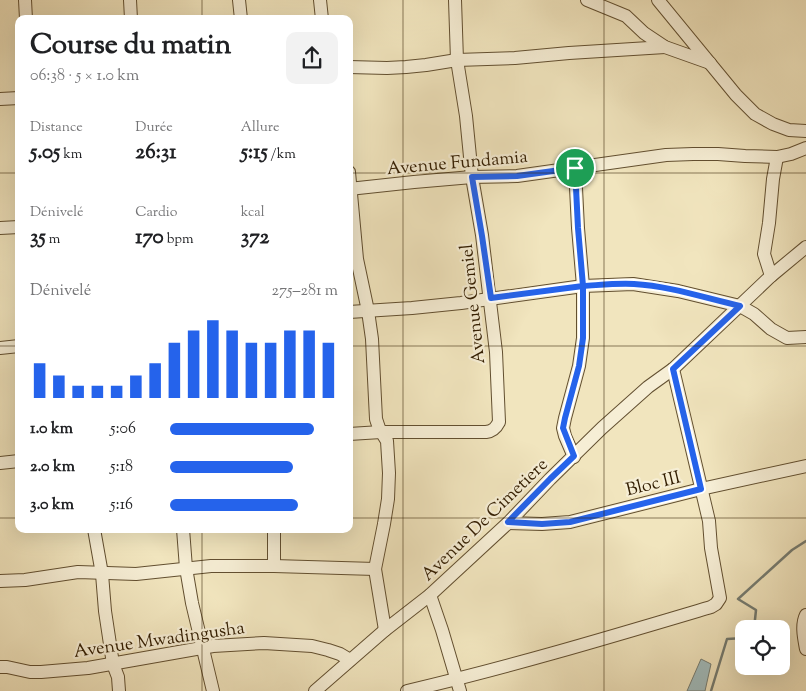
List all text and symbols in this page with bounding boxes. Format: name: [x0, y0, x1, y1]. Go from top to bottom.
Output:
text: Course du matin: [30, 26, 231, 66]
button: share: [286, 32, 338, 84]
text: 06:38 · 5 × 1.0 km: [30, 65, 139, 88]
text: Distance: [30, 118, 83, 138]
text: Durée: [135, 118, 173, 138]
text: Allure: [241, 118, 280, 138]
text: 5.05: [30, 138, 60, 168]
text: 26:31: [135, 138, 176, 168]
text: 5:15: [241, 138, 268, 168]
text: km: [60, 145, 82, 165]
text: /km: [268, 145, 296, 165]
street label: Avenue Fundamia: [386, 145, 529, 183]
pin: [554, 147, 596, 189]
icon: arrive: [561, 154, 589, 182]
text: Dénivelé: [30, 203, 83, 223]
text: Cardio: [135, 203, 177, 223]
text: kcal: [241, 203, 265, 223]
text: 35: [30, 223, 46, 253]
text: 170: [135, 223, 164, 253]
text: 372: [241, 223, 269, 253]
text: m: [46, 230, 60, 250]
text: bpm: [164, 230, 194, 250]
street label: Avenue Gemiel: [455, 243, 493, 365]
text: Dénivelé: [30, 280, 91, 303]
text: 275–281 m: [272, 280, 338, 303]
text: 1.0 km: [30, 418, 73, 441]
text: 5:06: [110, 418, 136, 441]
street label: Avenue De Cimetiere: [416, 453, 555, 588]
text: 2.0 km: [30, 456, 75, 479]
text: 5:18: [110, 456, 133, 479]
street label: Bloc III: [623, 466, 684, 504]
text: 3.0 km: [30, 494, 74, 517]
text: 5:16: [110, 494, 133, 517]
street label: Avenue Mwadingusha: [72, 616, 247, 666]
map controls: [735, 620, 790, 675]
button: locate: [735, 620, 790, 675]

